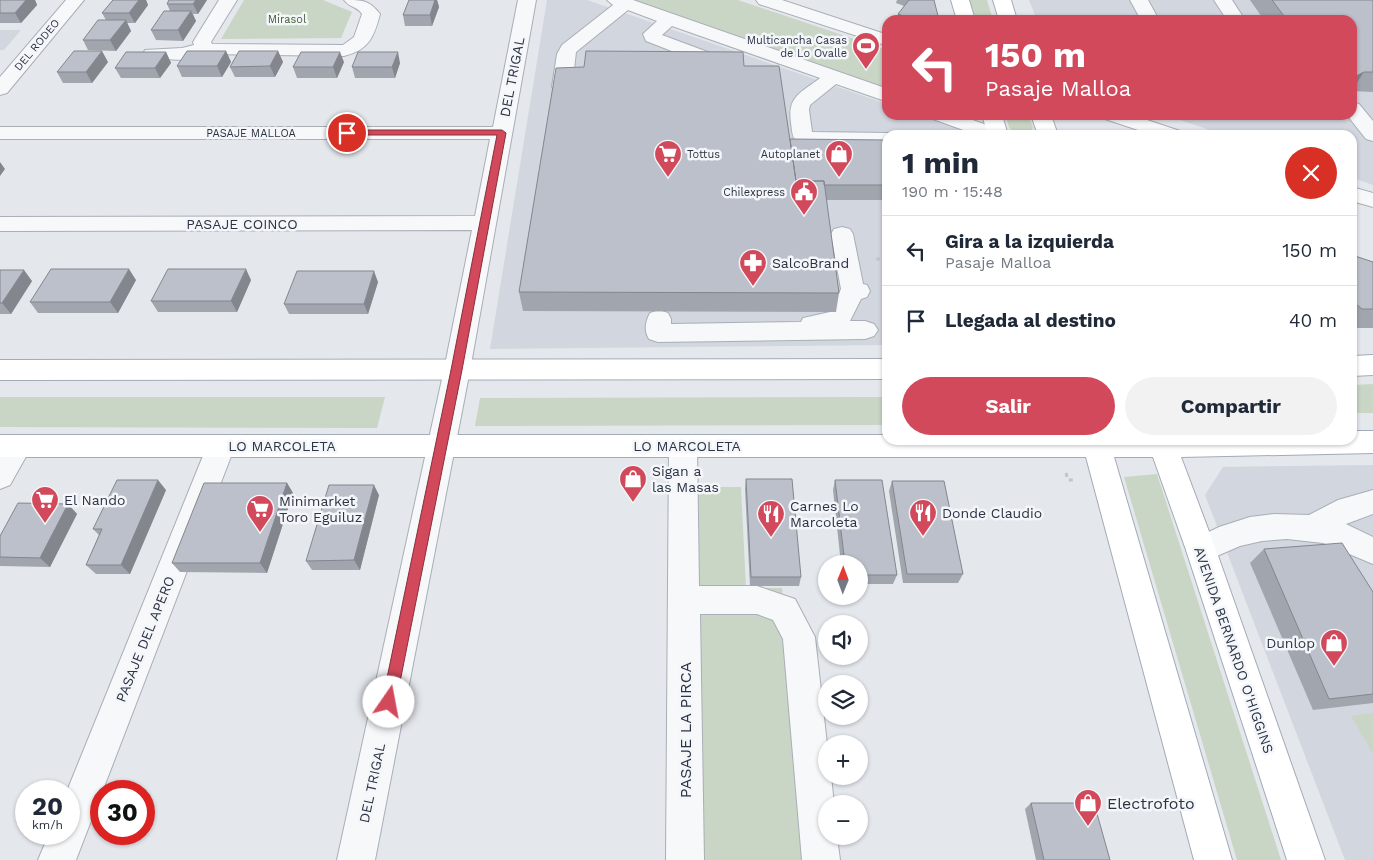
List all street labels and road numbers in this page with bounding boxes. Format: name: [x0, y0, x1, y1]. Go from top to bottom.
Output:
street label: DEL RODEO: [12, 17, 62, 73]
street label: DEL TRIGAL: [496, 36, 528, 118]
street label: PASAJE MALLOA: [206, 127, 296, 140]
street label: PASAJE COINCO: [186, 216, 298, 232]
street label: LO MARCOLETA: [228, 438, 336, 454]
street label: LO MARCOLETA: [633, 438, 741, 454]
street label: AVENIDA BERNARDO O'HIGGINS: [1191, 545, 1277, 755]
street label: PASAJE DEL APERO: [112, 574, 178, 704]
street label: PASAJE LA PIRCA: [676, 661, 695, 798]
street label: DEL TRIGAL: [356, 742, 388, 824]

